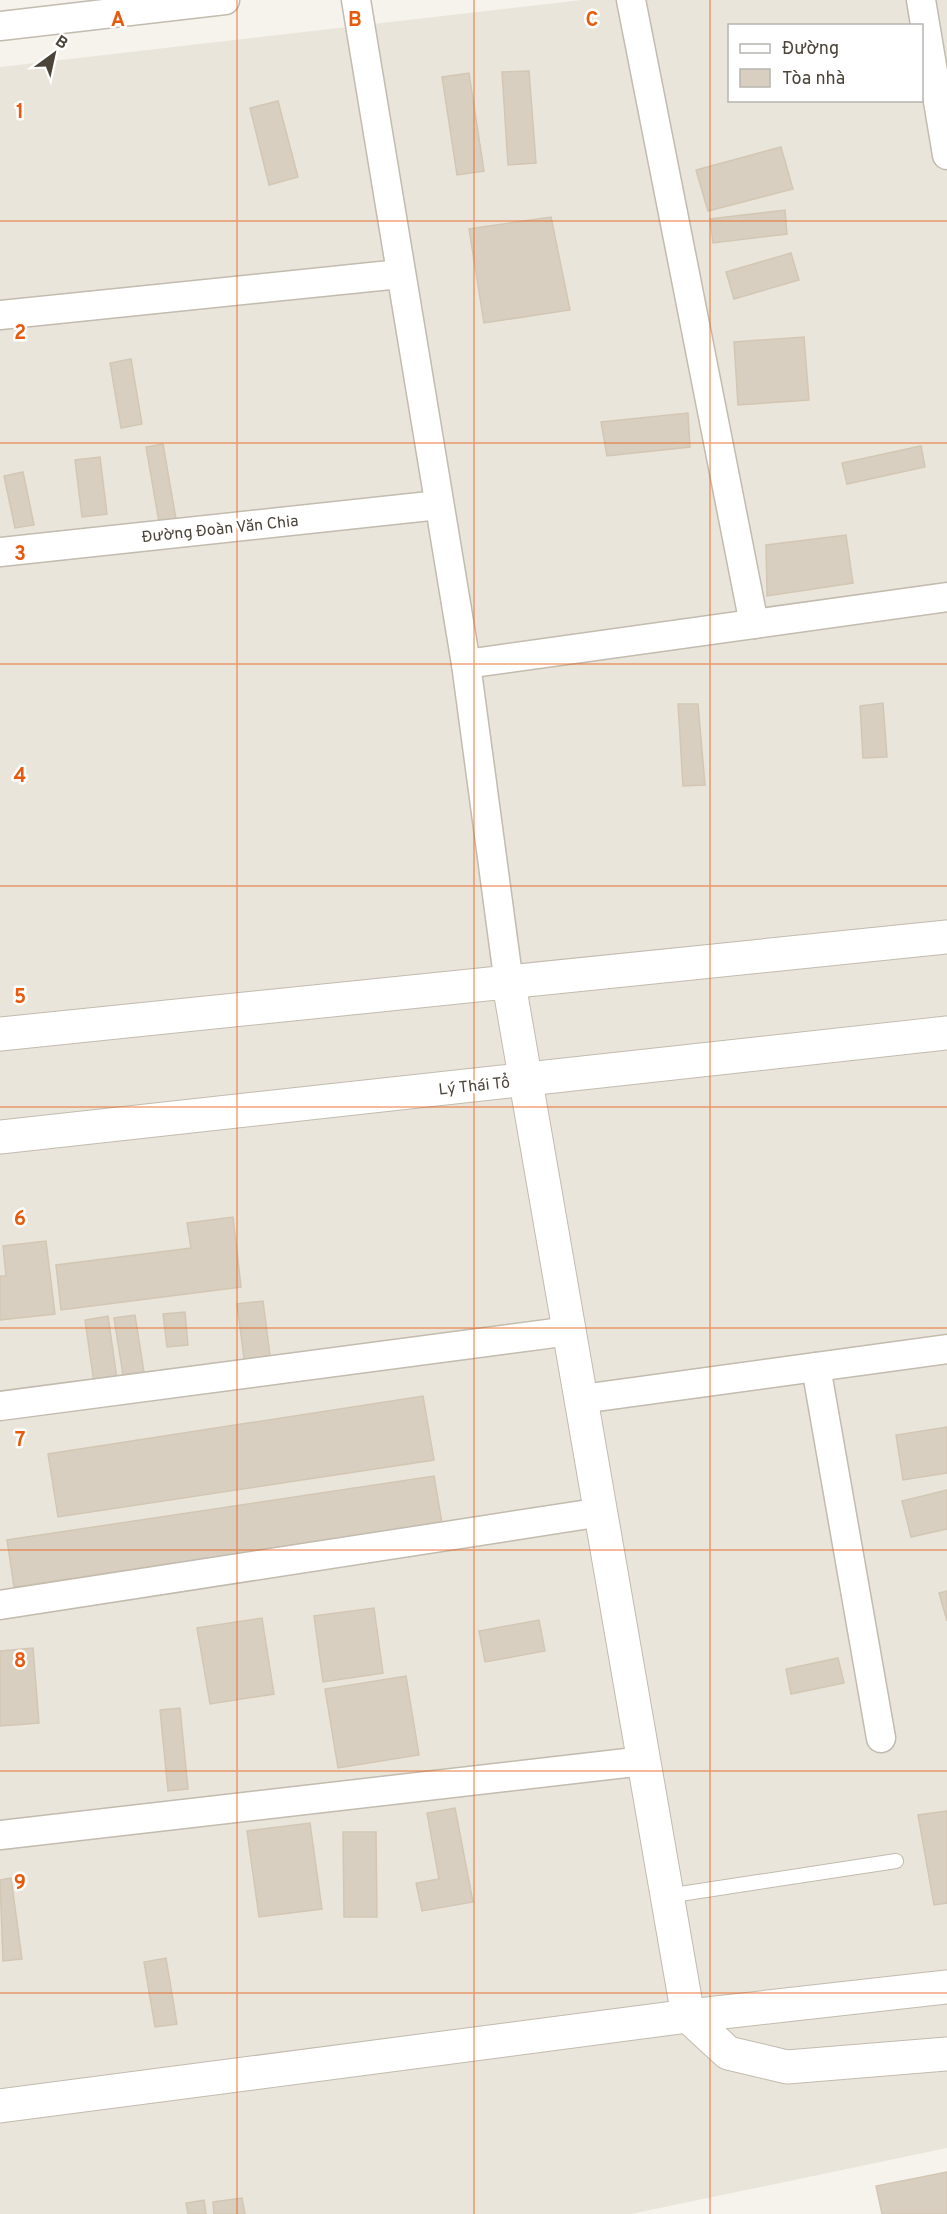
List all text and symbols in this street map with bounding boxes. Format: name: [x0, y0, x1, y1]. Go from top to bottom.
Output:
text: A: [111, 8, 125, 34]
text: B: [348, 8, 362, 34]
text: C: [586, 8, 598, 34]
north arrow: [24, 24, 84, 84]
legend: [728, 24, 923, 102]
text: B: [51, 32, 71, 54]
text: Đường: [782, 38, 839, 61]
text: Tòa nhà: [782, 68, 845, 91]
text: 1: [16, 100, 24, 126]
text: 2: [14, 321, 26, 347]
street label: Đường Đoàn Văn Chia: [141, 512, 300, 548]
text: 3: [14, 542, 26, 568]
text: 4: [14, 764, 26, 790]
text: 5: [14, 985, 26, 1011]
street label: Lý Thái Tổ: [437, 1070, 511, 1101]
text: 6: [14, 1207, 26, 1233]
text: 7: [15, 1428, 25, 1454]
text: 8: [14, 1649, 26, 1675]
text: 9: [14, 1871, 26, 1897]

